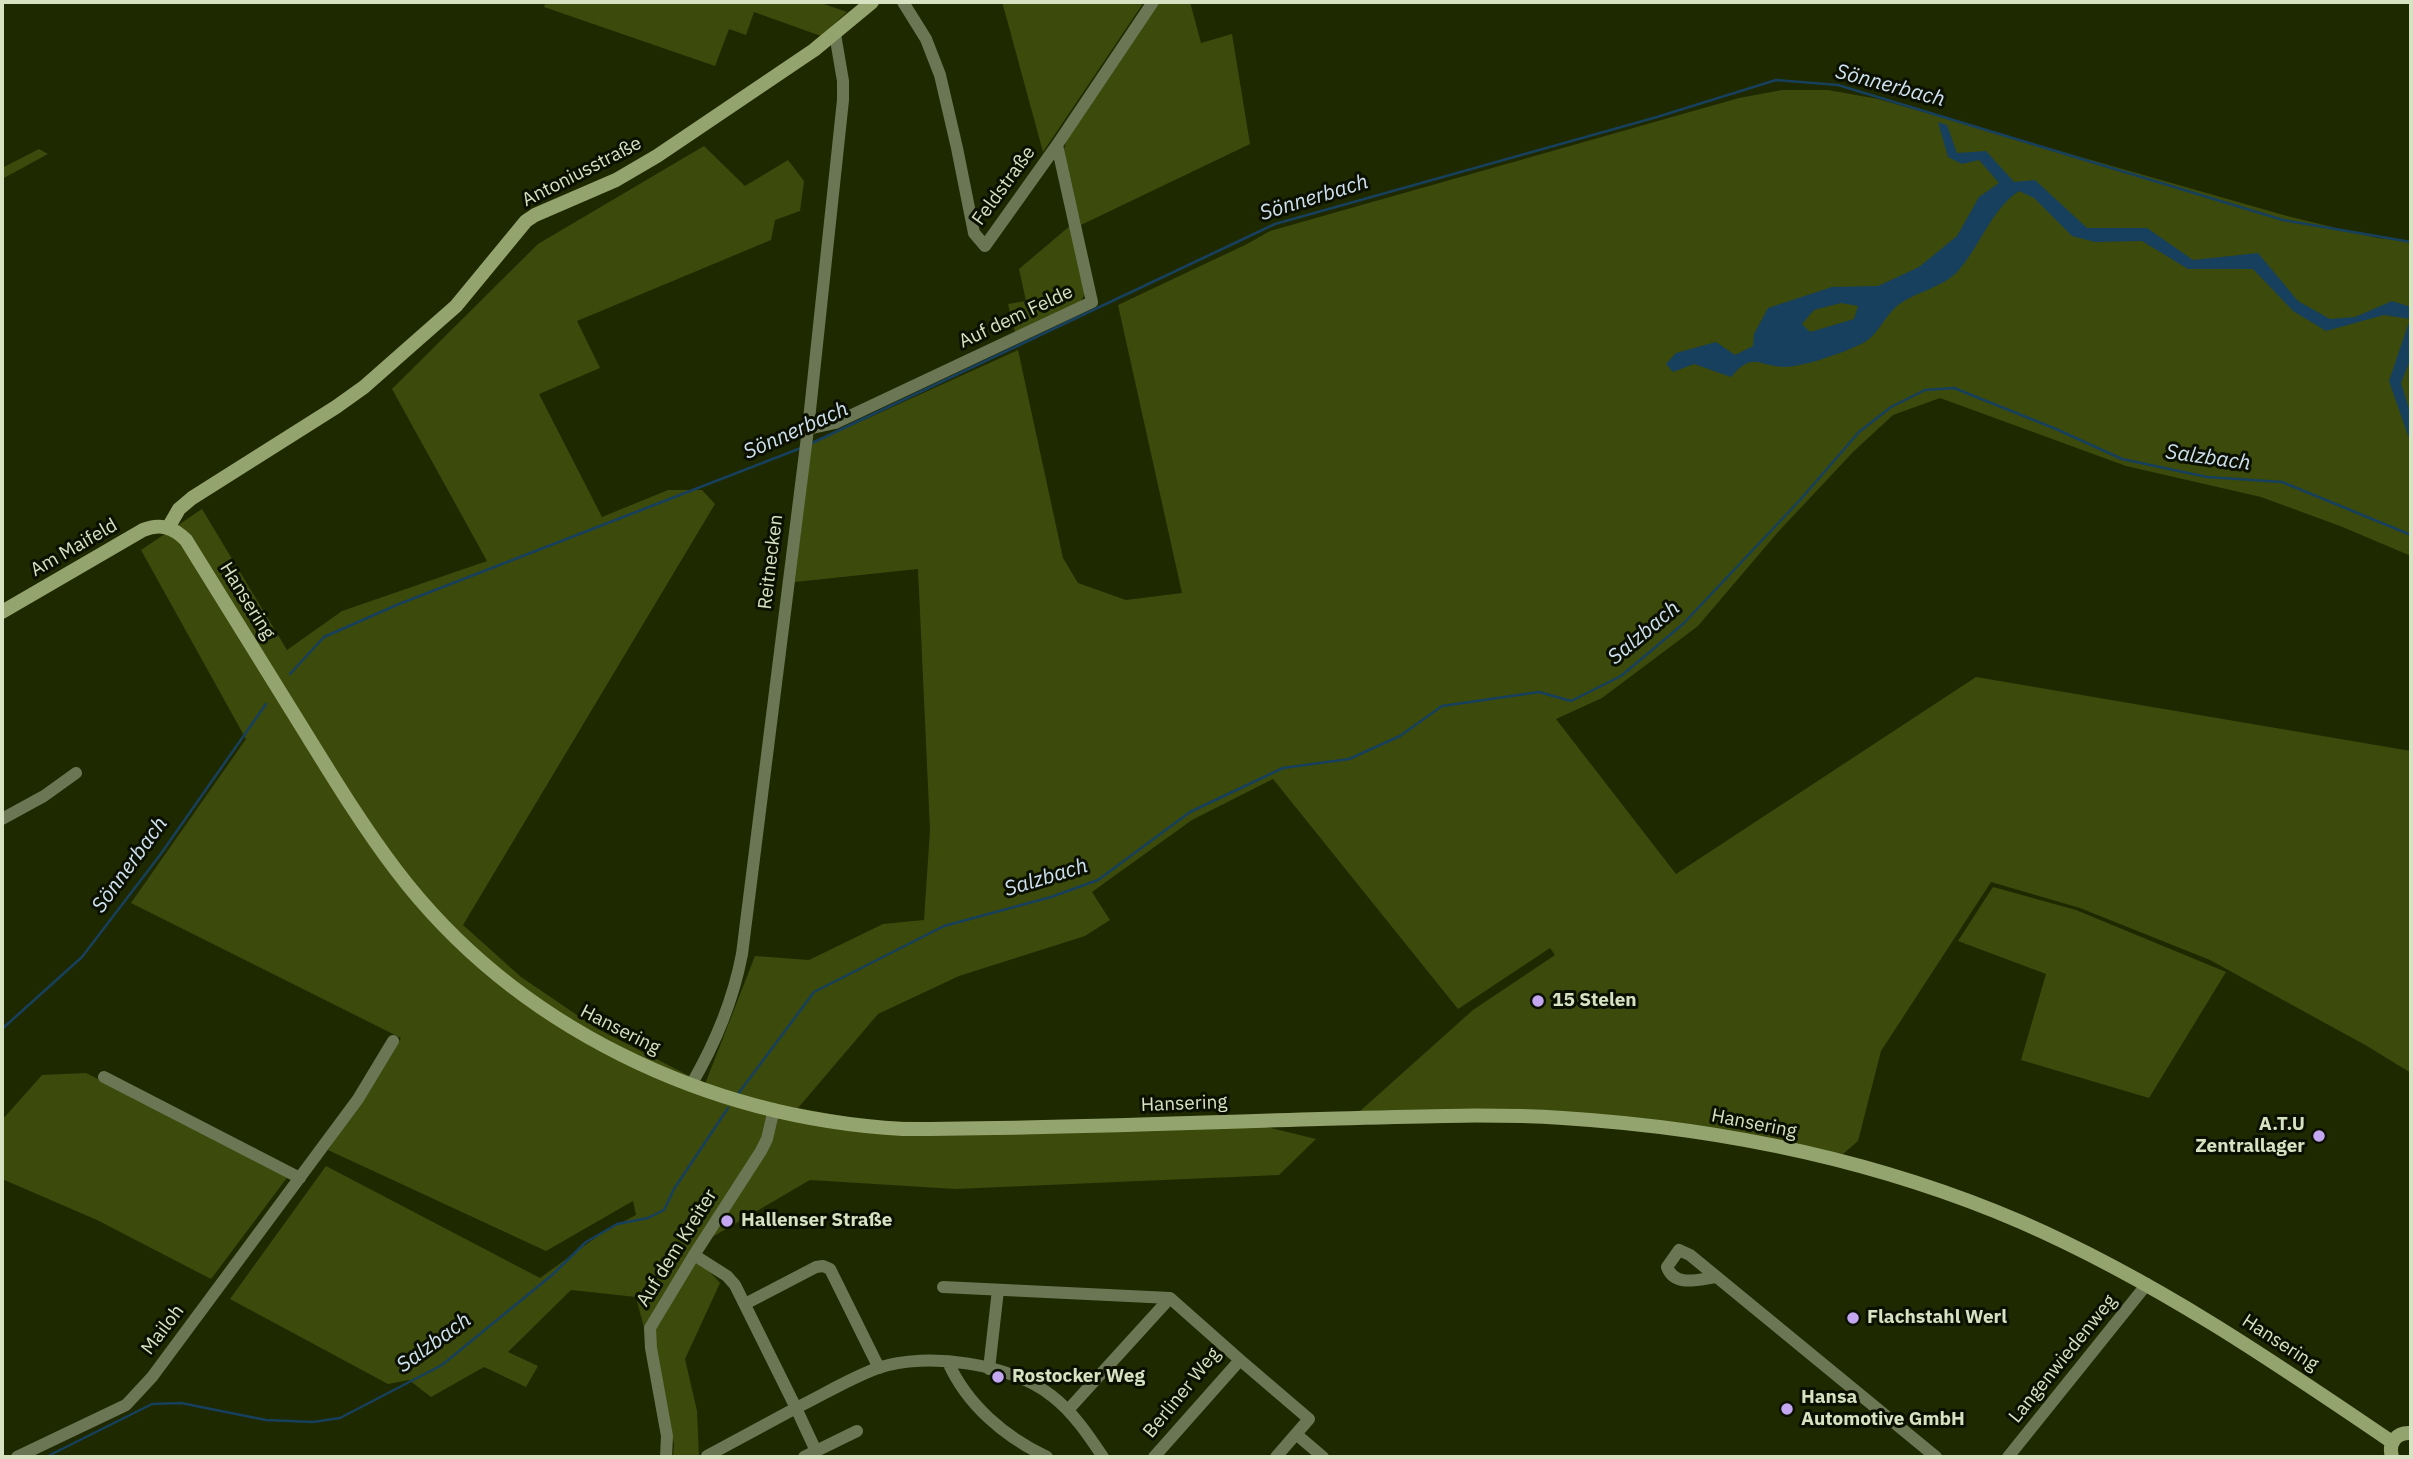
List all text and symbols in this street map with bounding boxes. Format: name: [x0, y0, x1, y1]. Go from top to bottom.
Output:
water label: Sönnerbach: [1833, 59, 1947, 113]
street label: Antoniusstraße: [518, 132, 646, 212]
street label: Feldstraße: [968, 142, 1040, 230]
water label: Sönnerbach: [1257, 170, 1371, 226]
street label: Auf dem Felde: [955, 281, 1077, 353]
water label: Sönnerbach: [740, 397, 852, 465]
water label: Salzbach: [2164, 440, 2252, 476]
street label: Reitnecken: [754, 513, 788, 611]
street label: Am Maifeld: [27, 514, 121, 582]
street label: Hansering: [214, 558, 280, 644]
water label: Salzbach: [1603, 596, 1685, 670]
water label: Sönnerbach: [87, 812, 173, 918]
water label: Salzbach: [1001, 853, 1091, 903]
place label: 15 Stelen: [1552, 990, 1637, 1012]
marker: 15 Stelen: [1530, 993, 1546, 1009]
street label: Hansering: [576, 1000, 664, 1060]
street label: Hansering: [1140, 1091, 1228, 1117]
street label: Hansering: [1709, 1105, 1799, 1143]
place label: A.T.U Zentrallager: [2195, 1114, 2305, 1158]
marker: A.T.U Zentrallager: [2311, 1128, 2327, 1144]
street label: Auf dem Kreiter: [632, 1185, 722, 1311]
place label: Hallenser Straße: [741, 1210, 893, 1232]
marker: Hallenser Straße: [719, 1213, 735, 1229]
street label: Langenwiedenweg: [2004, 1290, 2122, 1428]
street label: Mailoh: [137, 1300, 189, 1360]
place label: Flachstahl Werl: [1867, 1307, 2007, 1329]
water label: Salzbach: [392, 1308, 476, 1378]
marker: Flachstahl Werl: [1845, 1310, 1861, 1326]
street label: Hansering: [2237, 1310, 2323, 1376]
street label: Berliner Weg: [1139, 1343, 1225, 1443]
place label: Rostocker Weg: [1012, 1366, 1145, 1388]
marker: Rostocker Weg: [990, 1369, 1006, 1385]
place label: Hansa Automotive GmbH: [1801, 1387, 1965, 1431]
marker: Hansa Automotive GmbH: [1779, 1401, 1795, 1417]

